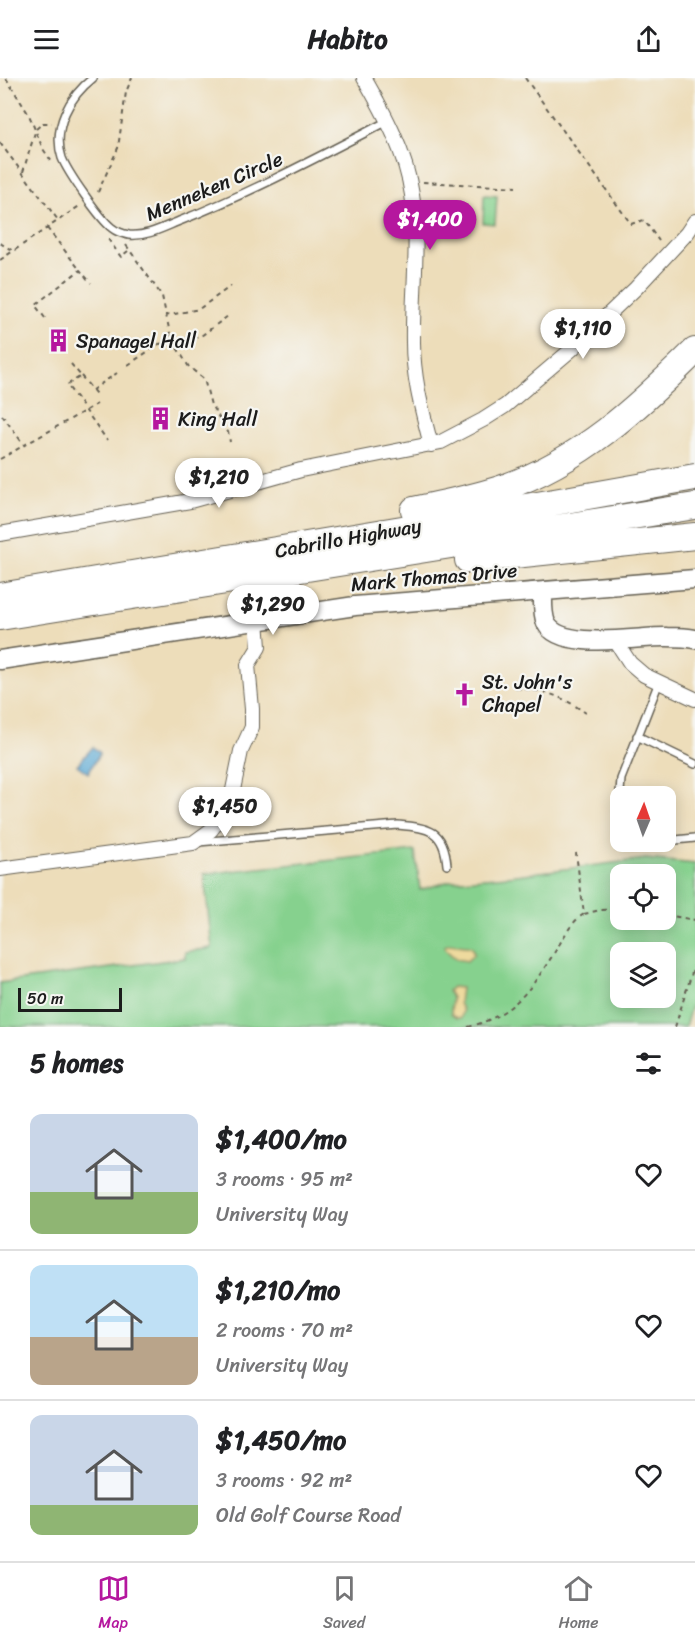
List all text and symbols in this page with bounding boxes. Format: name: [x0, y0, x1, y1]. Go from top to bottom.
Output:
text: Habito: [307, 15, 388, 63]
icon: menu: [30, 23, 63, 56]
icon: share: [632, 23, 665, 56]
street label: Menneken Circle: [140, 142, 289, 231]
pin: $1,400: [381, 200, 479, 251]
text: $1,400: [397, 202, 463, 237]
pin: $1,110: [534, 309, 632, 360]
text: $1,110: [554, 311, 612, 346]
place label: Spanagel Hall: [76, 324, 197, 359]
building icon: Spanagel Hall: [45, 328, 71, 354]
place label: King Hall: [178, 402, 259, 437]
building icon: King Hall: [147, 406, 173, 432]
pin: $1,210: [170, 458, 268, 509]
text: $1,210: [189, 460, 249, 495]
street label: Cabrillo Highway: [272, 508, 425, 569]
street label: Mark Thomas Drive: [349, 553, 519, 602]
pin: $1,290: [224, 585, 322, 636]
text: $1,290: [241, 587, 305, 622]
place label: St. John's Chapel: [482, 665, 573, 723]
church icon: St. John's Chapel: [451, 681, 477, 707]
north arrow: [610, 786, 676, 852]
map controls: [610, 786, 676, 1008]
pin: $1,450: [176, 787, 274, 838]
text: $1,450: [193, 789, 257, 824]
button: locate: [610, 864, 676, 930]
button: layers: [610, 942, 676, 1008]
text: 50 m: [27, 984, 63, 1013]
scale bar: [18, 985, 122, 1013]
text: 5 homes: [30, 1040, 123, 1086]
icon: filters: [632, 1047, 665, 1080]
text: $1,400/mo: [216, 1116, 347, 1162]
icon: home: [78, 1138, 150, 1210]
icon: heart: [632, 1158, 665, 1191]
text: 3 rooms · 95 m²: [216, 1162, 353, 1197]
text: University Way: [216, 1197, 348, 1232]
text: $1,210/mo: [216, 1267, 340, 1313]
icon: home: [78, 1289, 150, 1361]
icon: heart: [632, 1309, 665, 1342]
text: 2 rooms · 70 m²: [216, 1313, 353, 1348]
text: University Way: [216, 1348, 348, 1383]
text: $1,450/mo: [216, 1417, 346, 1463]
icon: home: [78, 1439, 150, 1511]
icon: heart: [632, 1459, 665, 1492]
text: 3 rooms · 92 m²: [216, 1463, 352, 1498]
text: Old Golf Course Road: [216, 1498, 401, 1533]
tab: Map: [97, 1572, 130, 1637]
tab: Saved: [323, 1572, 365, 1637]
tab: Home: [558, 1572, 598, 1637]

